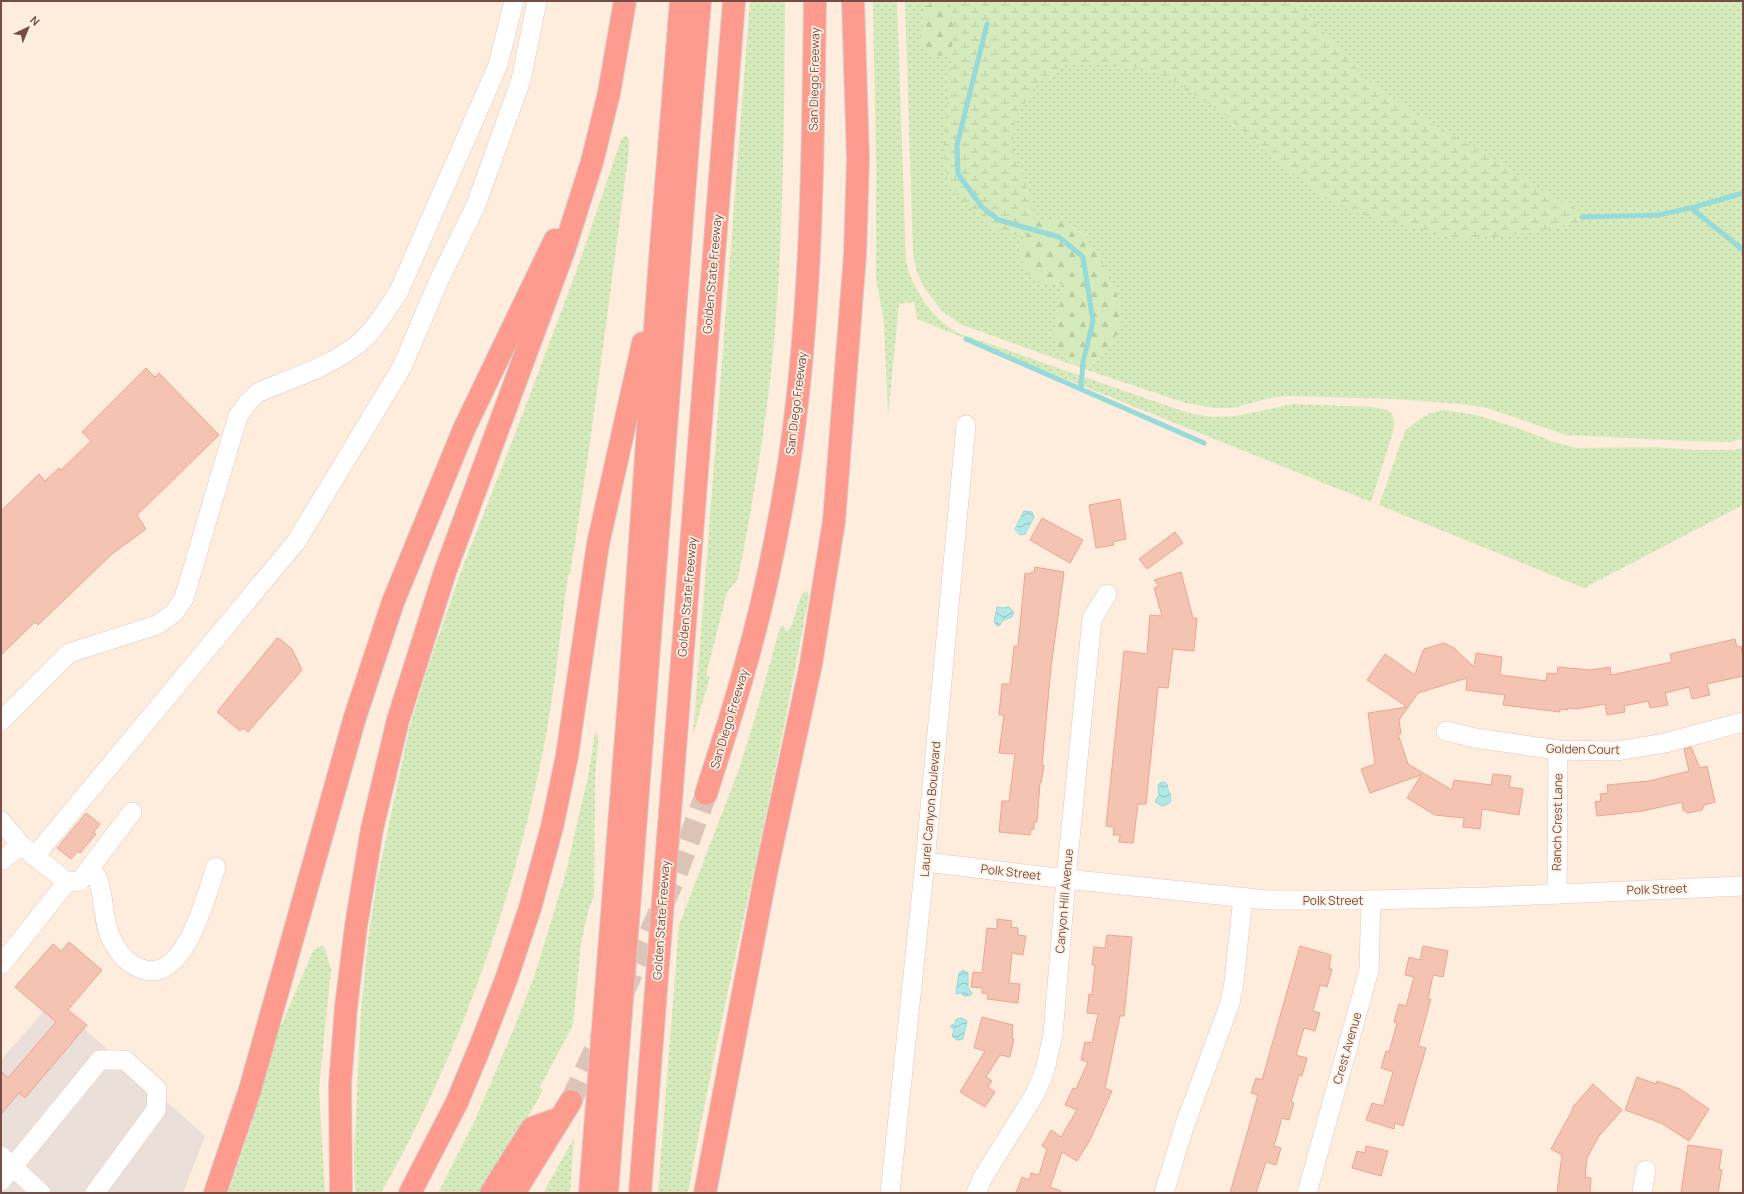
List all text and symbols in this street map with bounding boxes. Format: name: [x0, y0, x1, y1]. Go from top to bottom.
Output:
north arrow: [8, 8, 48, 48]
text: N: [27, 12, 43, 29]
street label: San Diego Freeway: [805, 26, 823, 131]
street label: Golden State Freeway: [698, 213, 726, 335]
street label: San Diego Freeway: [781, 350, 811, 455]
street label: Golden State Freeway: [673, 536, 701, 658]
street label: San Diego Freeway: [706, 666, 752, 771]
street label: Laurel Canyon Boulevard: [916, 740, 944, 878]
street label: Golden Court: [1546, 740, 1620, 758]
street label: Ranch Crest Lane: [1548, 773, 1566, 871]
street label: Canyon Hill Avenue: [1051, 848, 1077, 954]
street label: Golden State Freeway: [648, 859, 674, 981]
street label: Polk Street: [980, 860, 1042, 884]
street label: Polk Street: [1626, 879, 1688, 899]
street label: Polk Street: [1303, 892, 1364, 909]
street label: Crest Avenue: [1329, 1010, 1365, 1086]

